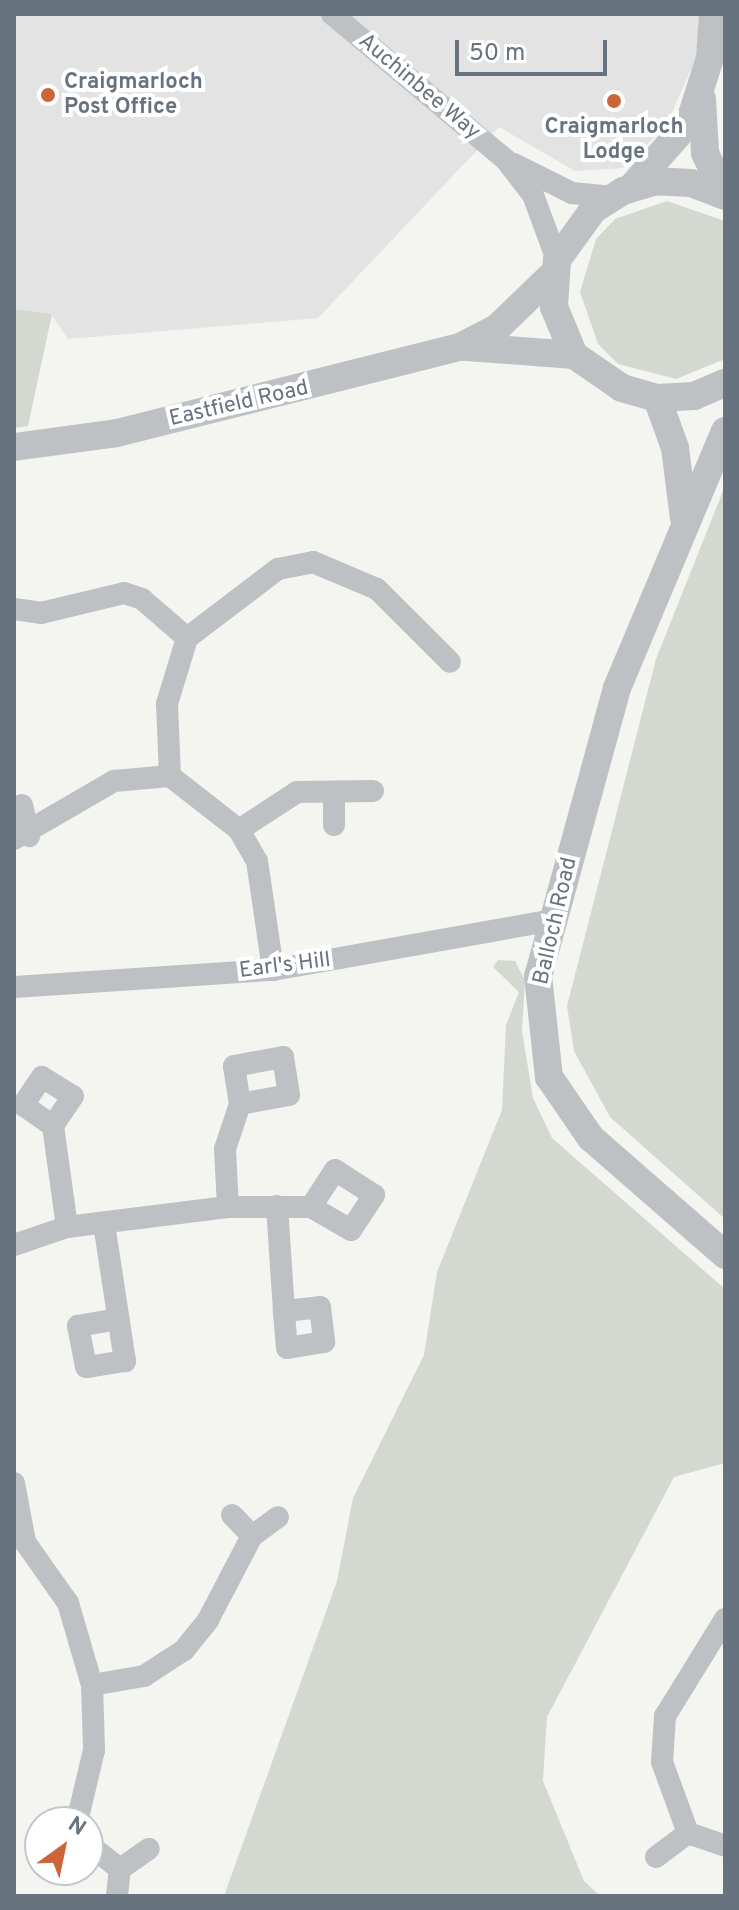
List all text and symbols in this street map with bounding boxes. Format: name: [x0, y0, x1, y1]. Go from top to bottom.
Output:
scale bar: [459, 24, 611, 74]
street label: Auchinbee Way: [352, 28, 486, 146]
text: 50 m: [469, 39, 525, 69]
place label: Craigmarloch Post Office: [64, 69, 203, 120]
marker: Craigmarloch Post Office: [39, 86, 57, 104]
marker: Craigmarloch Lodge: [605, 92, 623, 110]
place label: Craigmarloch Lodge: [545, 114, 683, 166]
street label: Eastfield Road: [167, 375, 311, 433]
street label: Balloch Road: [529, 855, 583, 987]
street label: Earl's Hill: [238, 947, 332, 985]
north arrow: [24, 1806, 104, 1886]
text: N: [62, 1812, 90, 1843]

